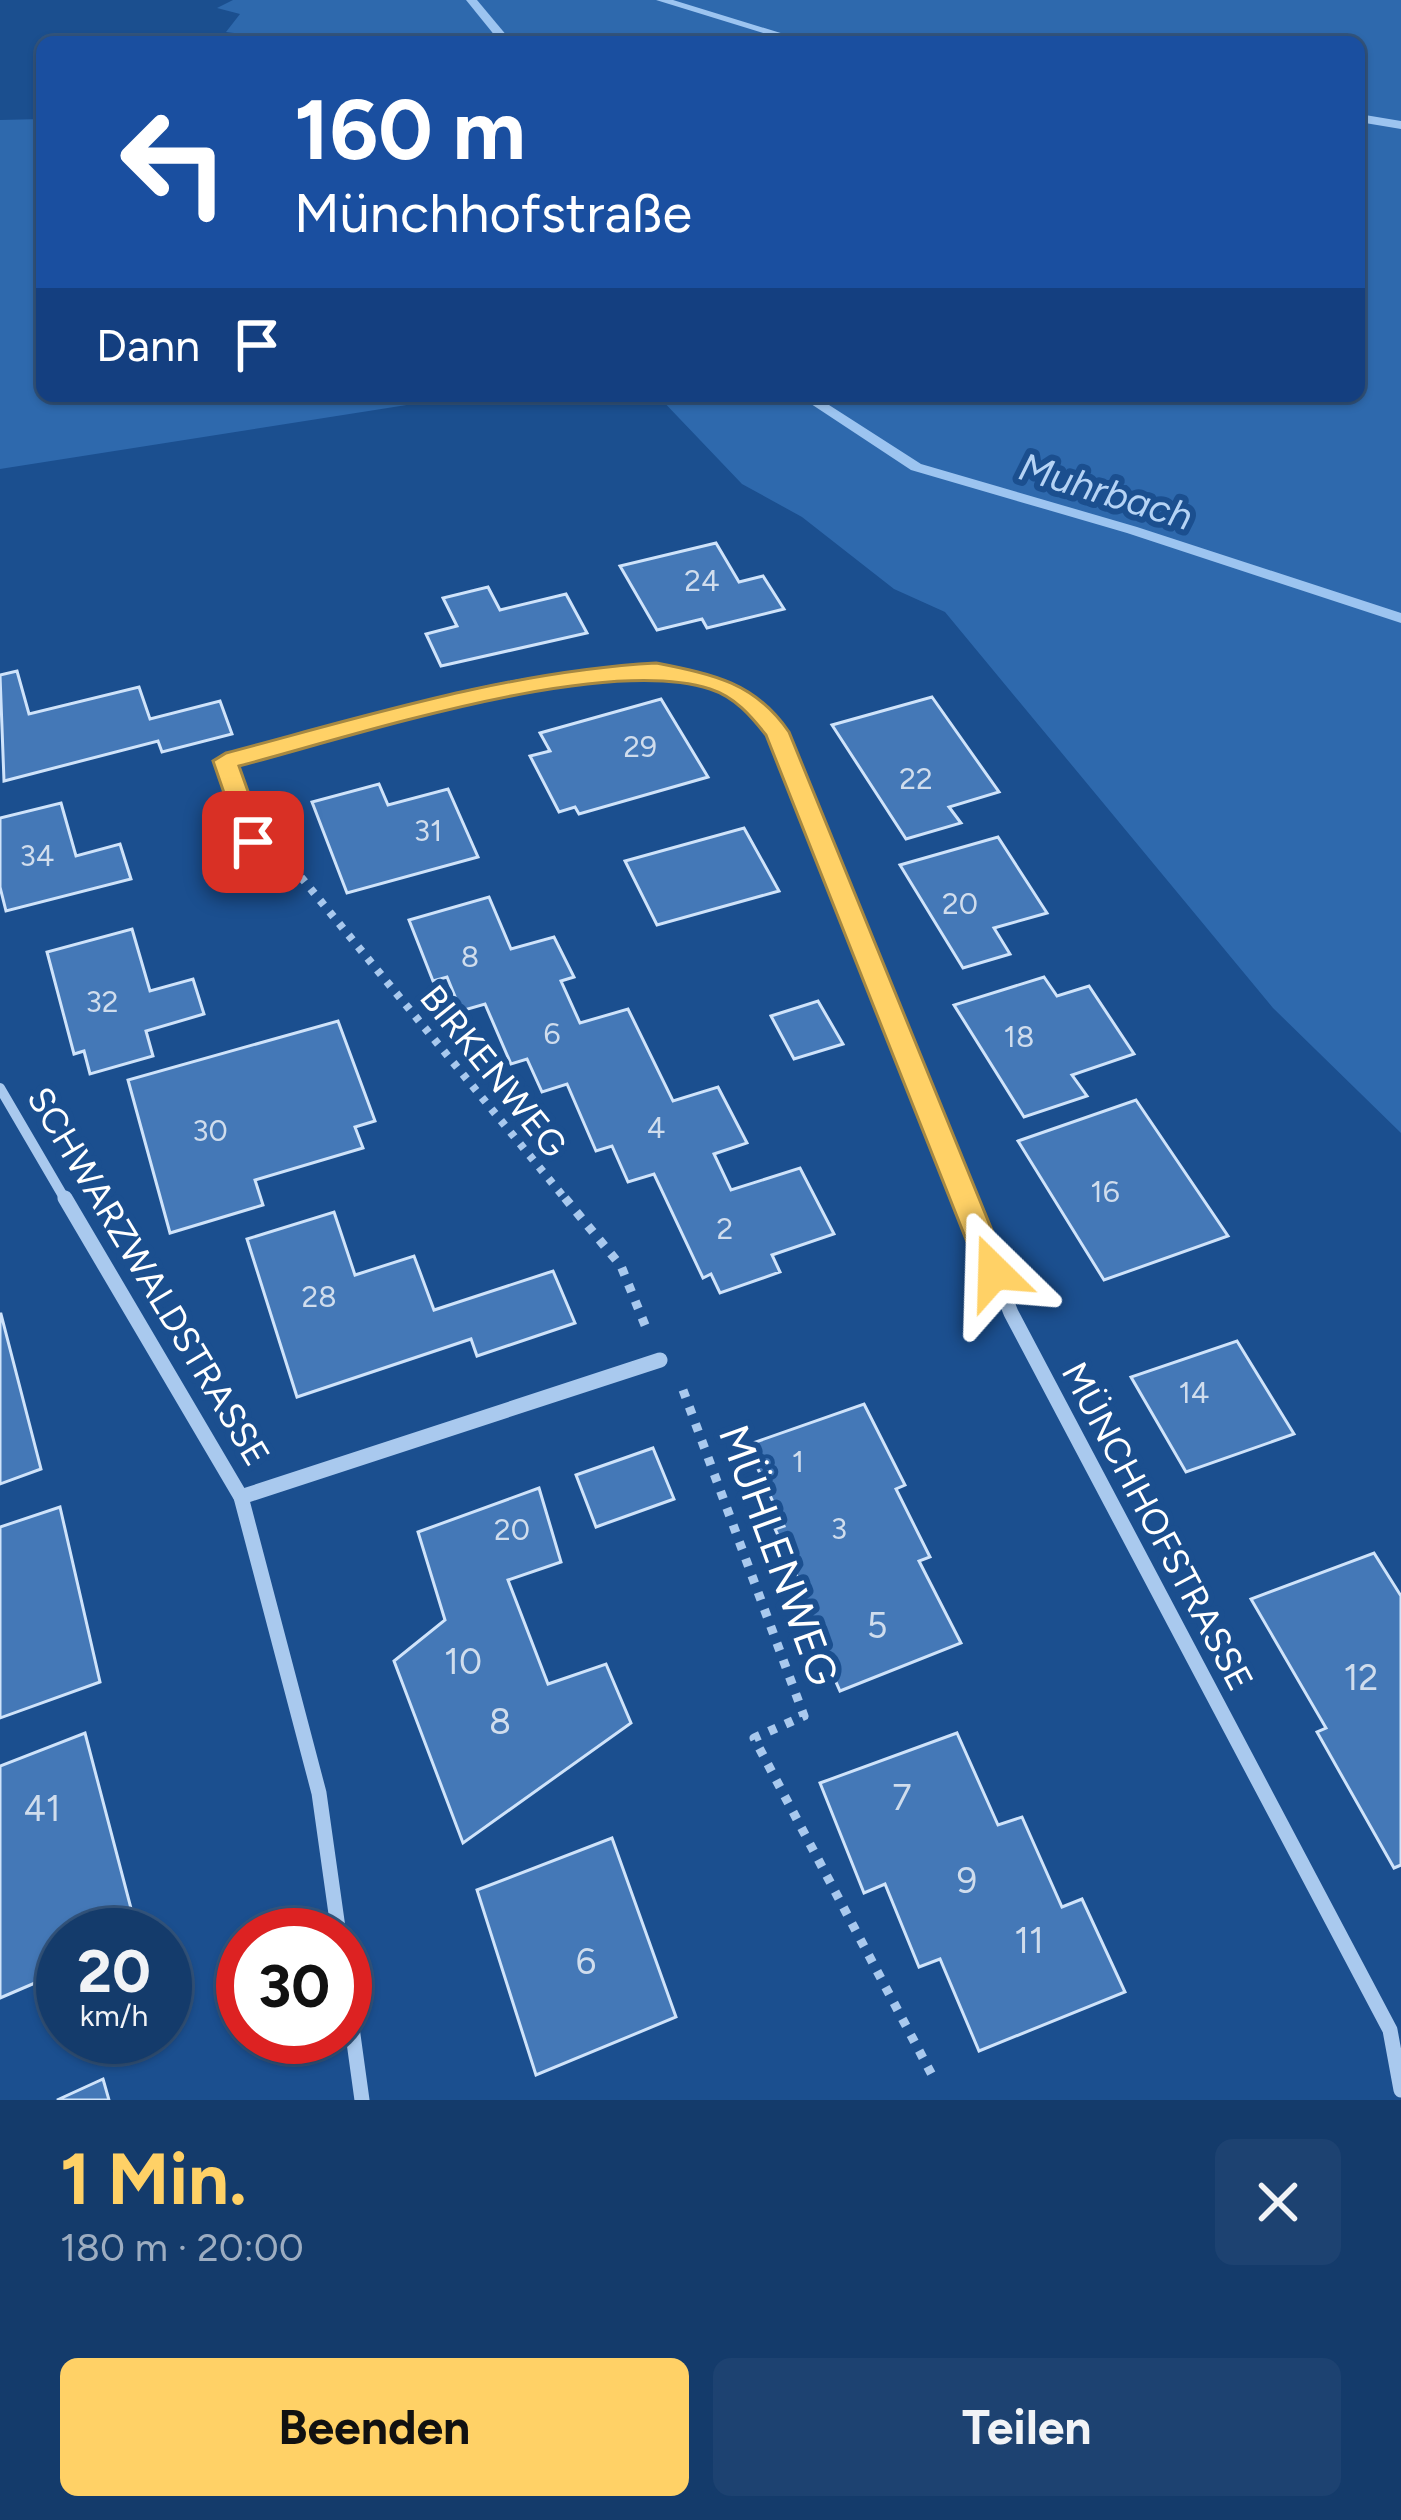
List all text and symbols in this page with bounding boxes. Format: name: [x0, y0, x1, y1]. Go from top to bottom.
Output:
text: 160 m: [294, 79, 526, 180]
icon: left: [96, 84, 252, 240]
text: Münchhofstraße: [294, 181, 692, 246]
icon: arrive: [224, 312, 290, 378]
text: Dann: [96, 318, 200, 372]
water label: Muhrbach: [1014, 443, 1198, 540]
house number: 24: [684, 562, 720, 599]
house number: 29: [623, 728, 657, 765]
house number: 22: [899, 760, 933, 797]
pin: [202, 791, 304, 893]
icon: arrive: [220, 809, 286, 875]
house number: 31: [414, 812, 442, 849]
house number: 34: [20, 837, 54, 874]
house number: 20: [942, 885, 978, 922]
house number: 8: [461, 938, 479, 975]
street label: BIRKENWEG: [411, 977, 576, 1166]
house number: 32: [85, 983, 119, 1020]
house number: 6: [544, 1015, 561, 1052]
house number: 18: [1004, 1018, 1034, 1055]
street label: SCHWARZWALDSTRASSE: [18, 1079, 279, 1473]
house number: 4: [647, 1109, 665, 1146]
house number: 30: [192, 1112, 228, 1149]
house number: 16: [1090, 1173, 1120, 1210]
position arrow: [931, 1209, 1057, 1335]
house number: 2: [717, 1210, 733, 1247]
house number: 28: [301, 1278, 337, 1315]
street label: MÜNCHHOFSTRASSE: [1053, 1355, 1262, 1698]
house number: 14: [1178, 1374, 1210, 1411]
street label: MÜHLENWEG: [708, 1418, 849, 1692]
house number: 1: [792, 1443, 804, 1480]
house number: 3: [831, 1510, 847, 1547]
house number: 20: [494, 1511, 530, 1548]
house number: 5: [867, 1604, 887, 1647]
house number: 10: [444, 1640, 482, 1683]
house number: 12: [1344, 1656, 1379, 1699]
house number: 8: [489, 1700, 511, 1743]
house number: 7: [892, 1776, 912, 1819]
house number: 41: [23, 1787, 61, 1830]
house number: 9: [957, 1859, 977, 1902]
speed limit sign: 30: [216, 1908, 372, 2064]
house number: 11: [1014, 1919, 1044, 1962]
text: 20: [77, 1935, 151, 2007]
house number: 6: [576, 1940, 596, 1983]
text: km/h: [80, 1997, 148, 2034]
text: 1 Min.: [60, 2136, 247, 2222]
button: close: [1215, 2139, 1341, 2265]
text: 180 m · 20:00: [60, 2224, 304, 2271]
button: Beenden: [60, 2358, 689, 2496]
button: Teilen: [713, 2358, 1341, 2496]

